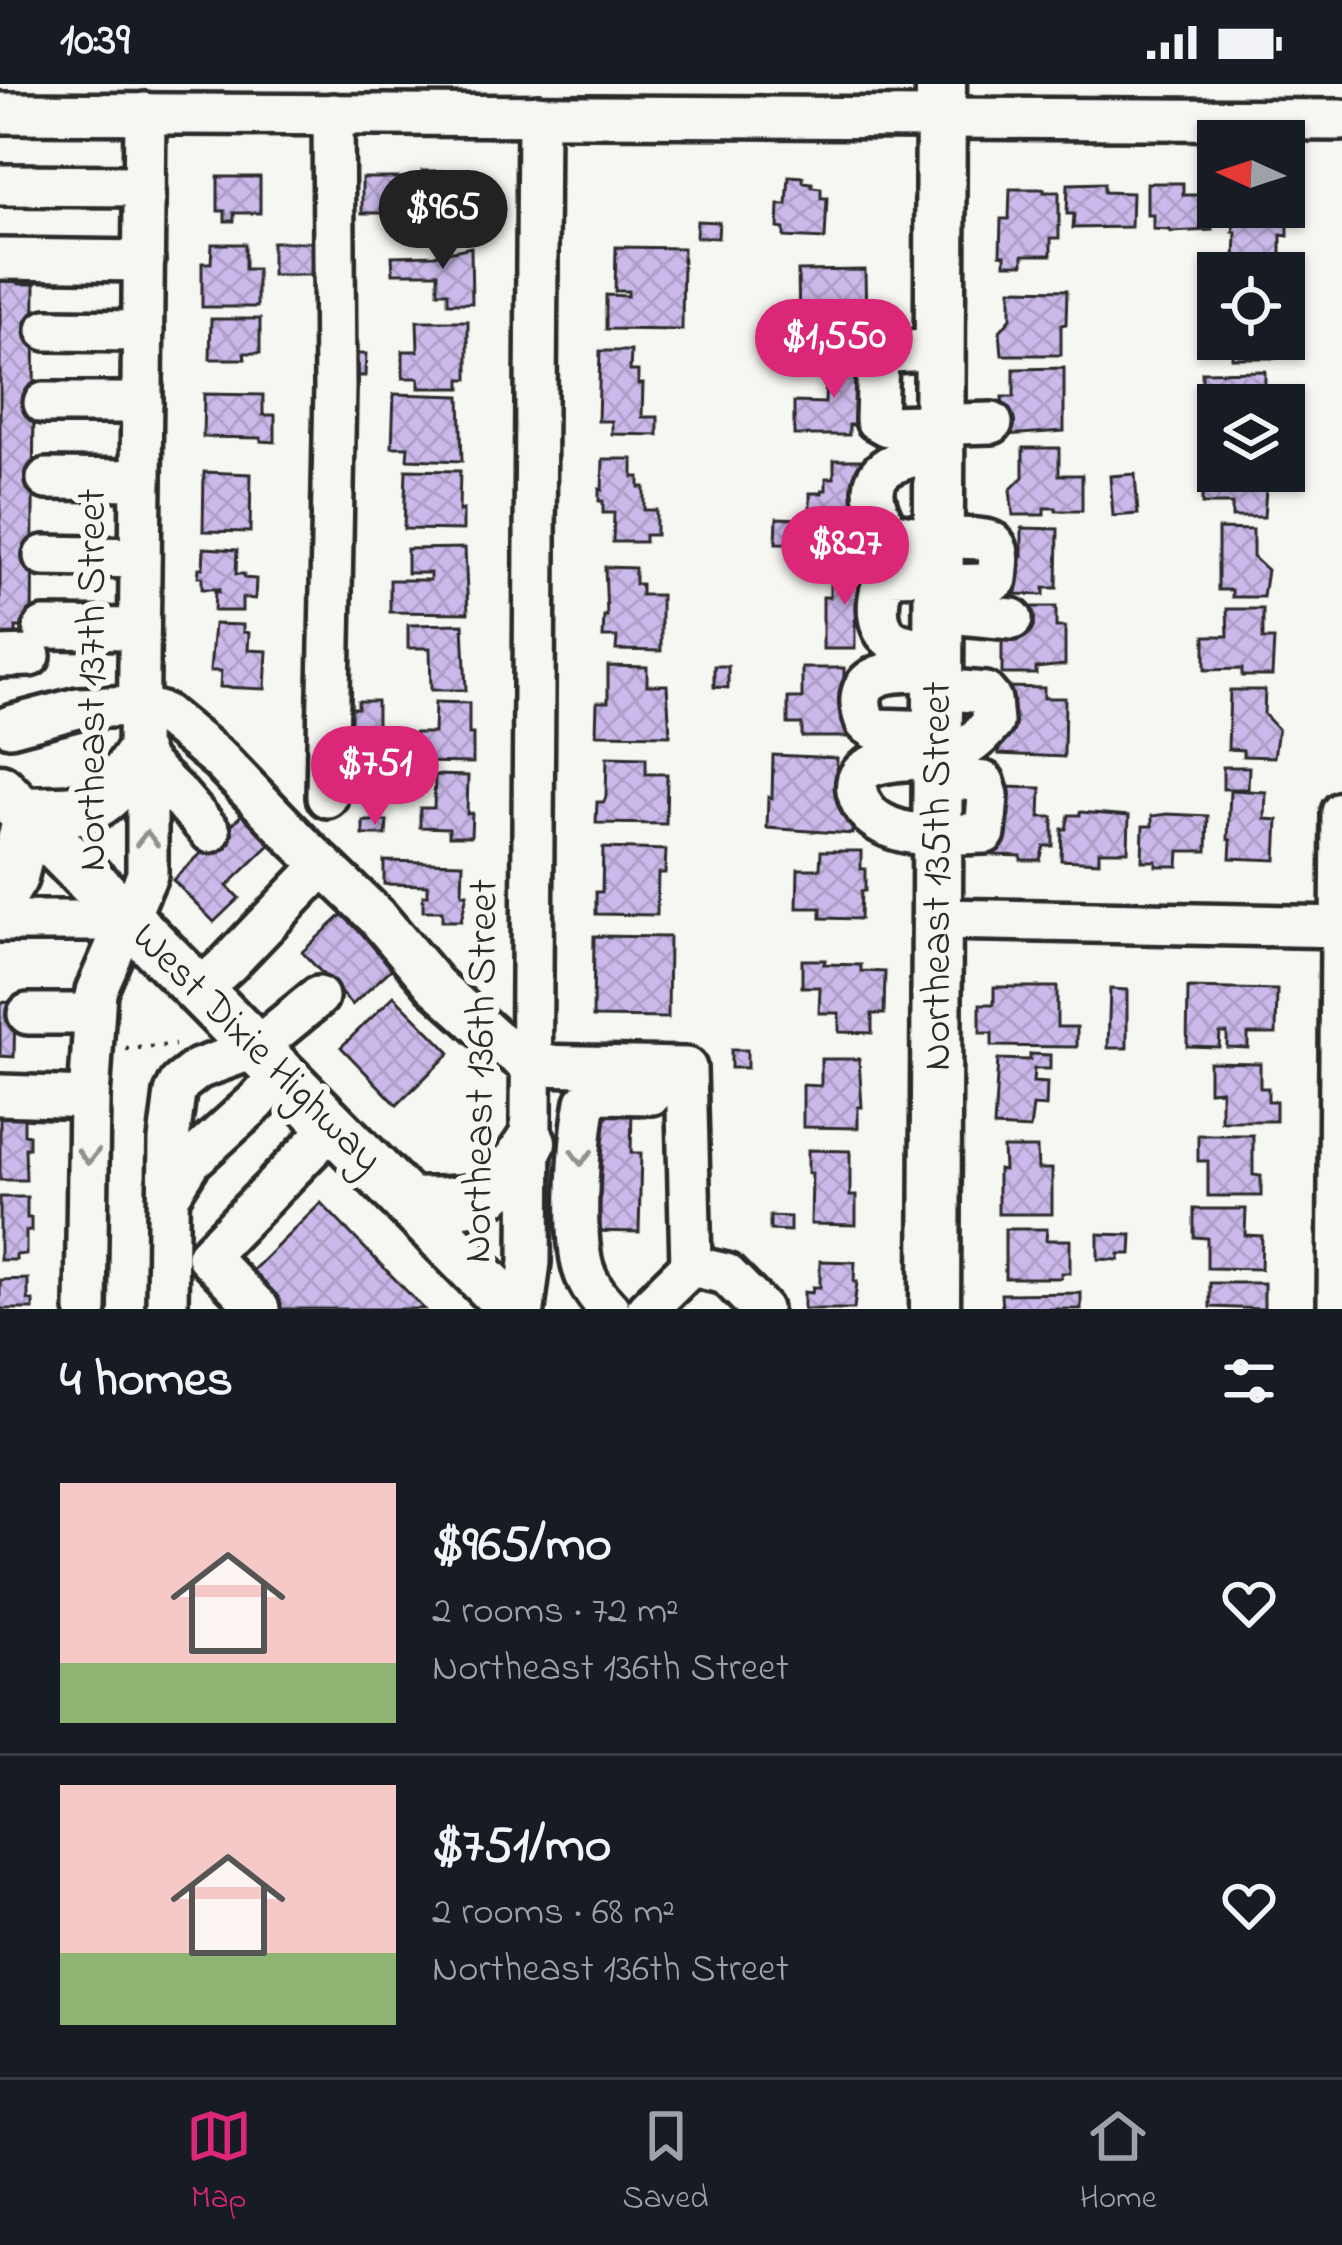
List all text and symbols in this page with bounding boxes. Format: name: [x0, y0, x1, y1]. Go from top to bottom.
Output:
text: 10:39: [60, 9, 130, 75]
north arrow: [1197, 120, 1305, 228]
map controls: [1197, 120, 1305, 492]
pin: $965: [372, 170, 514, 272]
text: $965: [406, 180, 480, 237]
button: locate: [1197, 252, 1305, 360]
pin: $1,550: [736, 299, 932, 401]
text: $1,550: [782, 309, 886, 366]
button: layers: [1197, 384, 1305, 492]
street label: Northeast 137th Street: [63, 488, 124, 872]
pin: $827: [774, 506, 916, 608]
text: $827: [808, 516, 882, 573]
street label: Northeast 135th Street: [908, 681, 969, 1071]
pin: $751: [304, 726, 446, 828]
text: $751: [338, 736, 412, 793]
one-way arrow: [134, 829, 160, 847]
street label: Northeast 136th Street: [448, 878, 516, 1264]
street label: West Dixie Highway: [116, 909, 396, 1189]
one-way arrow: [75, 1148, 101, 1166]
one-way arrow: [568, 1148, 594, 1167]
text: 4 homes: [60, 1344, 233, 1419]
icon: filters: [1216, 1348, 1282, 1414]
text: $965/mo: [432, 1509, 612, 1584]
icon: home: [156, 1531, 300, 1675]
icon: heart: [1216, 1570, 1282, 1636]
text: 2 rooms · 72 m²: [432, 1584, 679, 1641]
text: Northeast 136th Street: [432, 1641, 789, 1698]
text: $751/mo: [432, 1810, 611, 1885]
icon: home: [156, 1833, 300, 1977]
icon: heart: [1216, 1872, 1282, 1938]
text: 2 rooms · 68 m²: [432, 1885, 675, 1942]
text: Northeast 136th Street: [432, 1942, 789, 1999]
tab: Map: [186, 2103, 252, 2223]
tab: Saved: [623, 2103, 709, 2223]
tab: Home: [1080, 2103, 1156, 2223]

